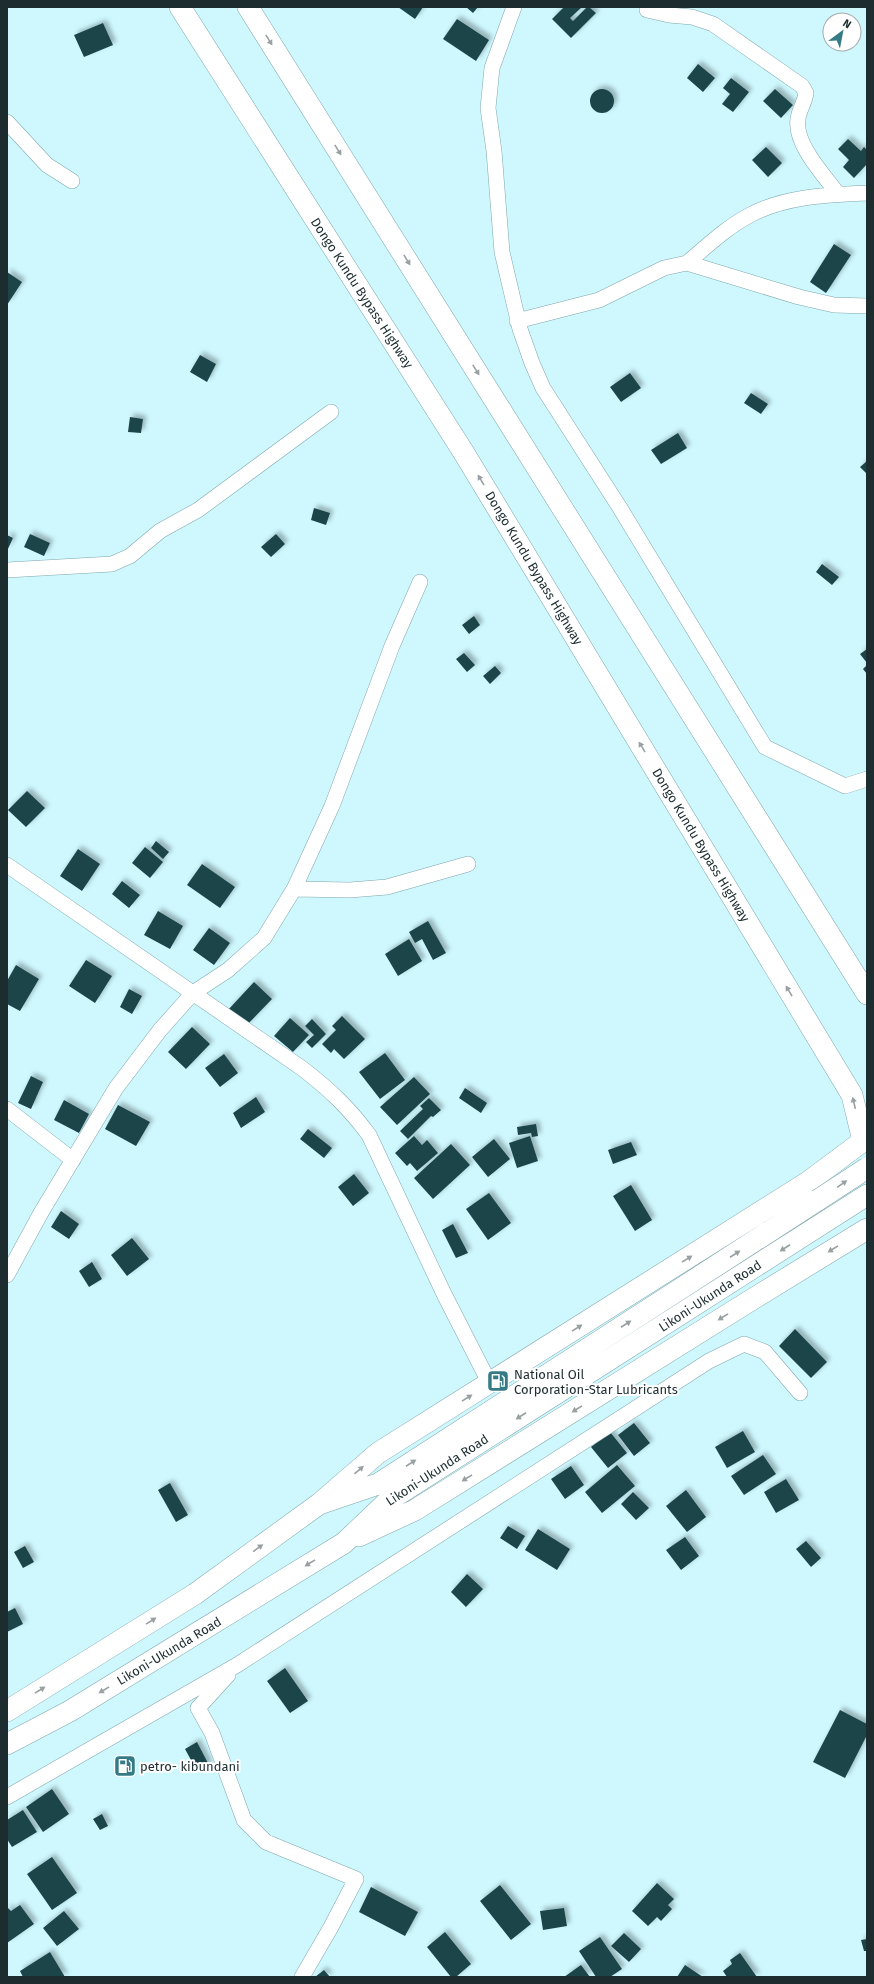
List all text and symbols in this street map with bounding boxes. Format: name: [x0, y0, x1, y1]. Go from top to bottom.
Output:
north arrow: [822, 12, 862, 52]
text: N: [840, 16, 854, 31]
one-way arrow: [265, 35, 273, 45]
one-way arrow: [334, 145, 342, 155]
street label: Dongo Kundu Bypass Highway: [308, 215, 417, 372]
one-way arrow: [403, 255, 411, 265]
one-way arrow: [473, 364, 480, 376]
one-way arrow: [477, 474, 484, 486]
street label: Dongo Kundu Bypass Highway: [482, 489, 586, 648]
one-way arrow: [638, 742, 646, 752]
street label: Dongo Kundu Bypass Highway: [649, 766, 753, 925]
one-way arrow: [785, 985, 792, 996]
one-way arrow: [850, 1097, 856, 1109]
one-way arrow: [837, 1180, 847, 1188]
one-way arrow: [779, 1244, 790, 1252]
one-way arrow: [828, 1245, 838, 1253]
one-way arrow: [730, 1250, 740, 1258]
one-way arrow: [682, 1255, 692, 1263]
street label: Likoni-Ukunda Road: [656, 1257, 764, 1335]
one-way arrow: [717, 1314, 729, 1321]
one-way arrow: [620, 1321, 632, 1328]
one-way arrow: [571, 1325, 583, 1332]
place label: National Oil Corporation-Star Lubricants: [514, 1367, 678, 1397]
fuel station icon: National Oil Corporation-Star Lubricants: [485, 1368, 511, 1394]
one-way arrow: [461, 1394, 473, 1401]
one-way arrow: [572, 1405, 582, 1413]
one-way arrow: [516, 1412, 527, 1419]
street label: Likoni-Ukunda Road: [383, 1431, 491, 1509]
one-way arrow: [406, 1459, 416, 1467]
one-way arrow: [354, 1465, 364, 1474]
one-way arrow: [462, 1474, 472, 1482]
one-way arrow: [253, 1545, 263, 1553]
one-way arrow: [305, 1560, 316, 1567]
street label: Likoni-Ukunda Road: [114, 1614, 224, 1688]
one-way arrow: [145, 1618, 157, 1625]
one-way arrow: [35, 1686, 45, 1694]
one-way arrow: [98, 1686, 110, 1693]
fuel station icon: petro- kibundani: [112, 1753, 138, 1779]
place label: petro- kibundani: [140, 1759, 240, 1774]

